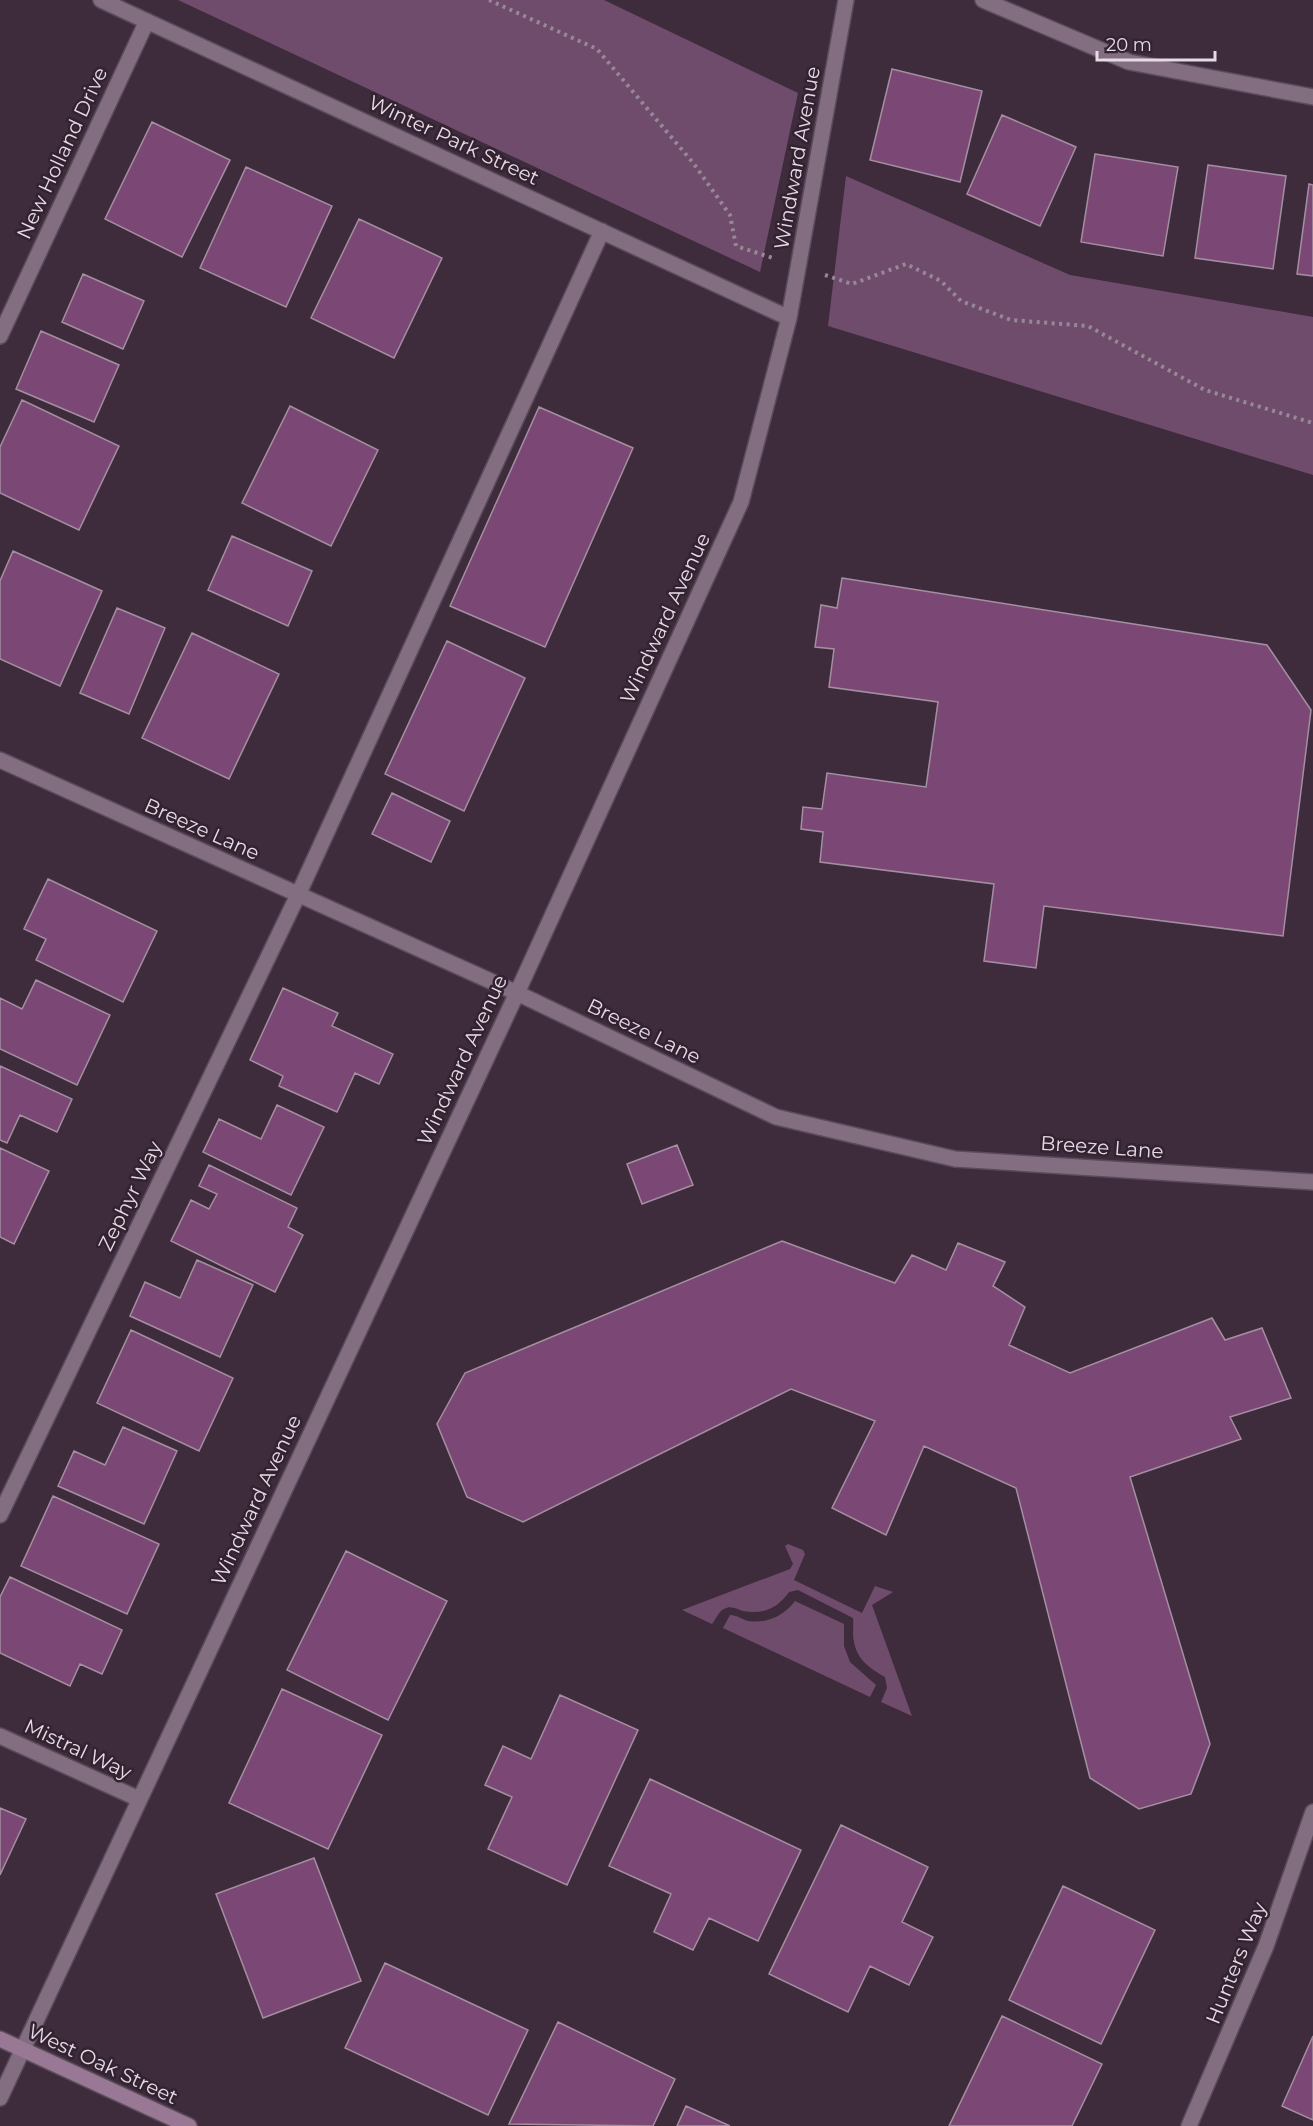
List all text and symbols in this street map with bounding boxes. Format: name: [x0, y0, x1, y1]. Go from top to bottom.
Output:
scale bar: [1097, 24, 1216, 62]
text: 20 m: [1106, 34, 1152, 56]
street label: New Holland Drive: [12, 63, 112, 243]
street label: Windward Avenue: [769, 65, 825, 251]
street label: Winter Park Street: [365, 90, 543, 190]
street label: Windward Avenue: [615, 529, 715, 707]
street label: Breeze Lane: [141, 793, 263, 865]
street label: Windward Avenue: [412, 971, 512, 1149]
street label: Breeze Lane: [583, 993, 705, 1069]
street label: Breeze Lane: [1040, 1131, 1164, 1163]
street label: Zephyr Way: [93, 1137, 167, 1255]
street label: Windward Avenue: [206, 1411, 306, 1589]
street label: Mistral Way: [21, 1714, 135, 1784]
street label: Hunters Way: [1201, 1898, 1271, 2027]
street label: West Oak Street: [24, 2019, 182, 2109]

